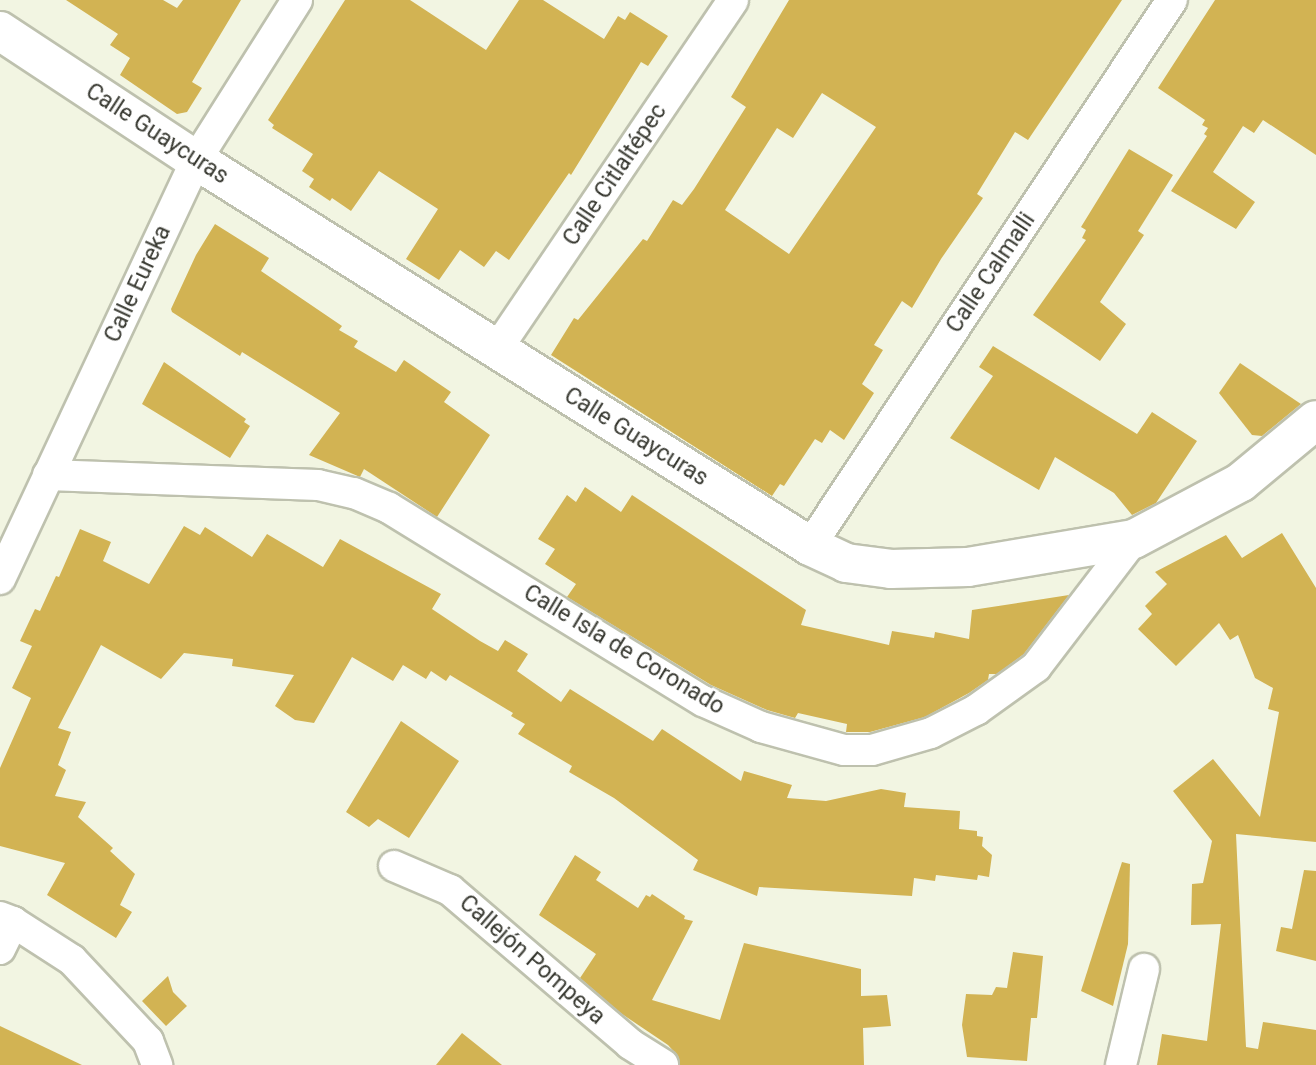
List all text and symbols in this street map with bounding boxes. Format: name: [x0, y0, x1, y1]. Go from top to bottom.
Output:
street label: Calle Guaycuras: [81, 78, 233, 190]
street label: Calle Citlaltépec: [557, 99, 673, 251]
street label: Calle Calmalli: [941, 208, 1041, 338]
street label: Calle Eureka: [99, 221, 177, 347]
street label: Calle Guaycuras: [559, 382, 713, 492]
street label: Calle Isla de Coronado: [519, 579, 729, 721]
street label: Callejón Pompeya: [454, 889, 610, 1031]

